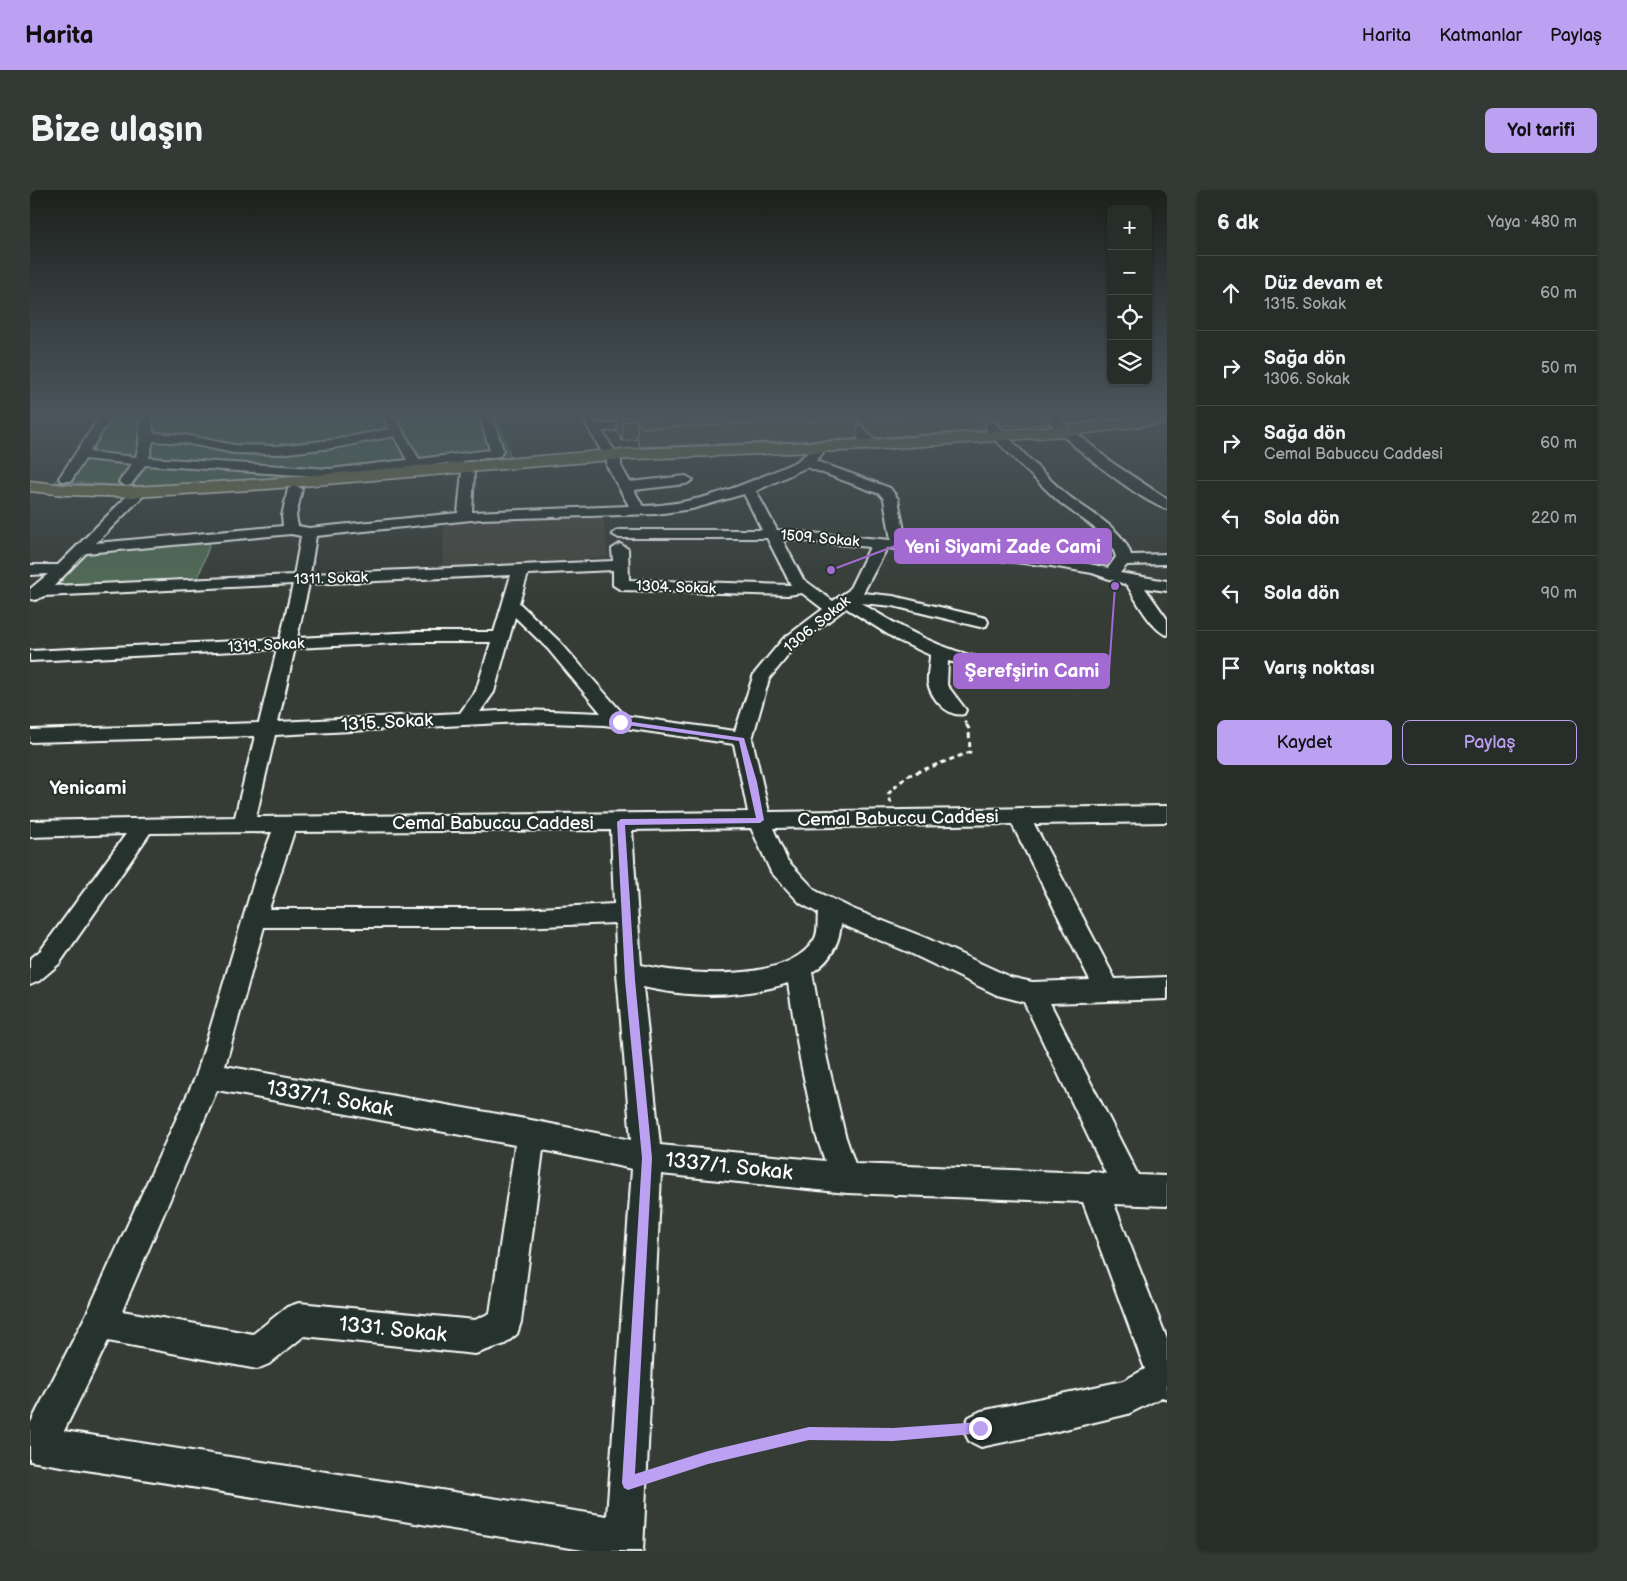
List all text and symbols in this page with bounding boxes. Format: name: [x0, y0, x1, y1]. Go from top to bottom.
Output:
text: Harita: [25, 21, 93, 50]
text: Harita: [1362, 25, 1411, 46]
text: Katmanlar: [1439, 25, 1522, 46]
text: Paylaş: [1550, 25, 1602, 46]
button: Yol tarifi: [1485, 108, 1597, 153]
text: Bize ulaşın: [30, 109, 203, 152]
map controls: [1107, 205, 1152, 385]
button: +: [1107, 205, 1152, 250]
text: 6 dk: [1217, 210, 1259, 235]
text: Yaya · 480 m: [1488, 213, 1577, 232]
button: −: [1107, 250, 1152, 295]
text: Düz devam et: [1264, 272, 1383, 295]
icon: ahead: [1217, 279, 1245, 307]
text: 60 m: [1540, 284, 1577, 303]
button: locate: [1107, 295, 1152, 340]
text: 1315. Sokak: [1264, 295, 1346, 314]
button: layers: [1107, 340, 1152, 385]
text: Sağa dön: [1264, 347, 1346, 370]
icon: right: [1217, 354, 1245, 382]
text: 50 m: [1541, 359, 1577, 378]
text: 1306. Sokak: [1264, 370, 1350, 389]
text: Sağa dön: [1264, 422, 1346, 445]
icon: right: [1217, 429, 1245, 457]
text: 60 m: [1540, 434, 1577, 453]
text: Cemal Babuccu Caddesi: [1264, 445, 1443, 464]
icon: left: [1217, 504, 1245, 532]
text: Sola dön: [1264, 507, 1340, 530]
text: 220 m: [1531, 509, 1577, 528]
street label: 1509. Sokak: [780, 526, 861, 551]
callout: Yeni Siyami Zade Cami: [895, 529, 1111, 563]
text: Yeni Siyami Zade Cami: [905, 536, 1101, 559]
street label: 1311. Sokak: [294, 568, 369, 589]
street label: 1304. Sokak: [636, 577, 717, 598]
icon: left: [1217, 579, 1245, 607]
text: Sola dön: [1264, 582, 1340, 605]
text: 90 m: [1541, 584, 1577, 603]
street label: 1306. Sokak: [780, 591, 855, 657]
street label: 1319. Sokak: [227, 634, 305, 657]
callout: Şerefşirin Cami: [954, 654, 1109, 688]
icon: arrive: [1217, 654, 1245, 682]
text: Varış noktası: [1264, 657, 1375, 680]
text: Şerefşirin Cami: [965, 660, 1100, 683]
street label: 1315. Sokak: [341, 710, 434, 735]
route start: [609, 711, 632, 734]
button: Kaydet: [1217, 720, 1392, 765]
button: Paylaş: [1402, 720, 1577, 765]
district label: Yenicami: [50, 777, 127, 800]
street label: Cemal Babuccu Caddesi: [797, 806, 999, 831]
street label: Cemal Babuccu Caddesi: [392, 813, 594, 834]
street label: 1337/1. Sokak: [265, 1075, 396, 1122]
street label: 1337/1. Sokak: [664, 1147, 795, 1186]
street label: 1331. Sokak: [338, 1311, 449, 1348]
route end: [969, 1417, 992, 1440]

